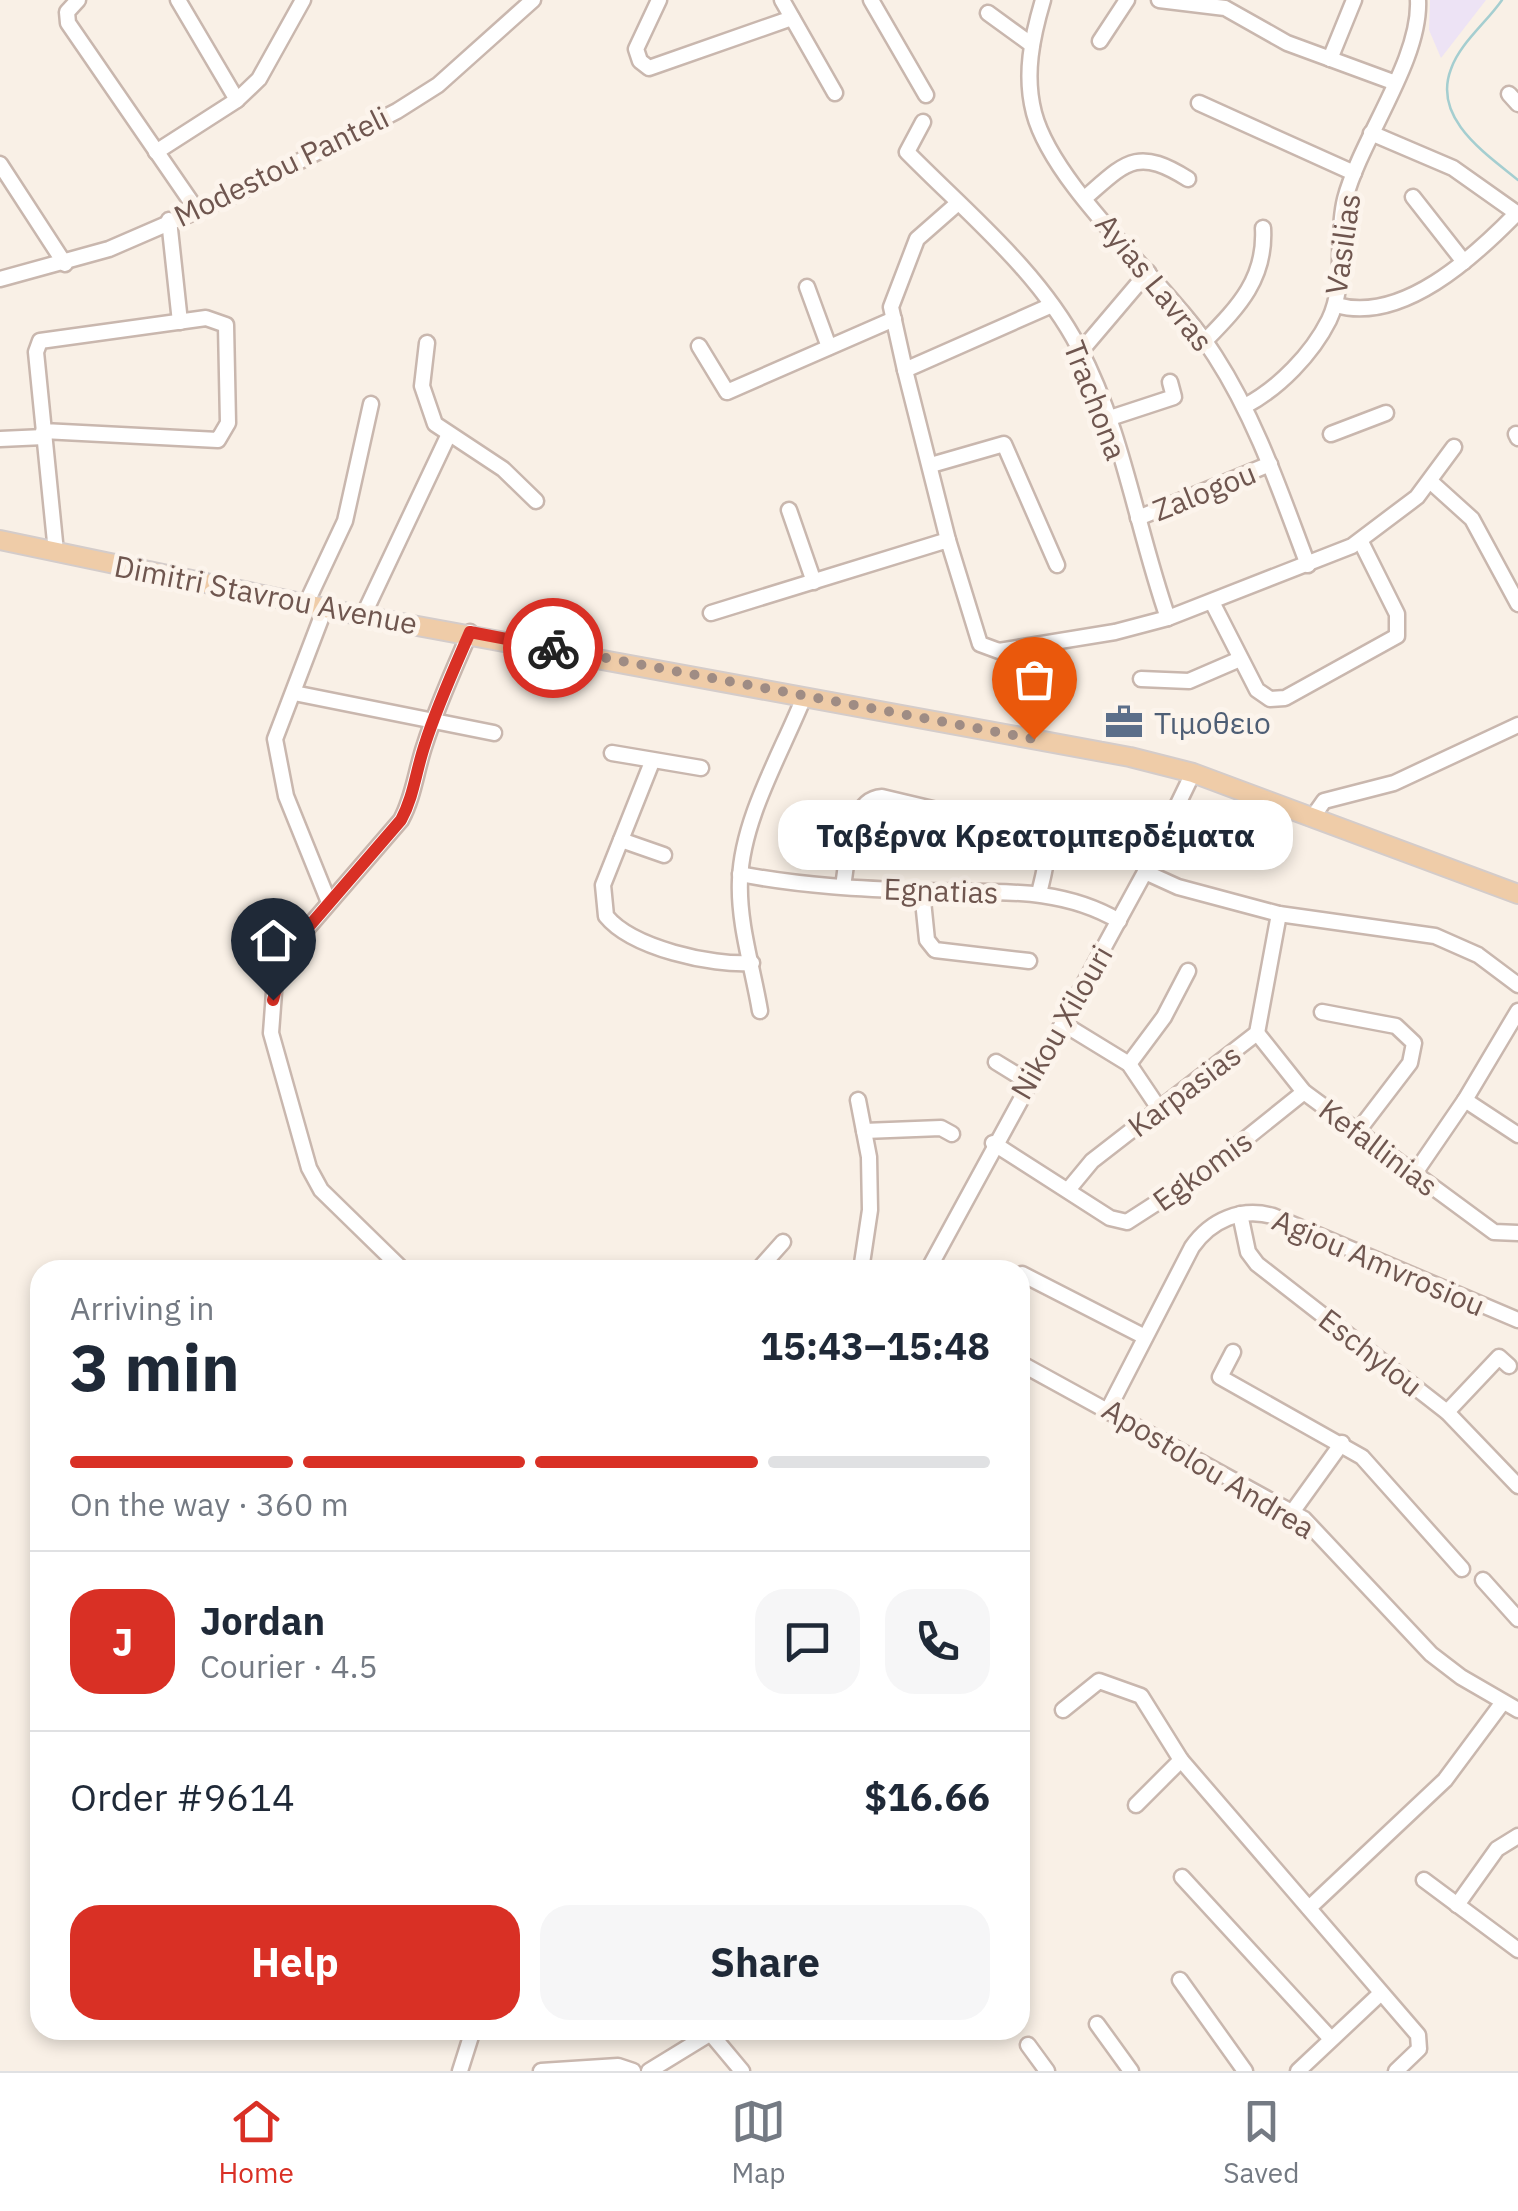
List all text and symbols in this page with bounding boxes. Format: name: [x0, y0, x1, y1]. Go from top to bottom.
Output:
street label: Modestou Panteli: [167, 97, 395, 235]
street label: Vasilias: [1316, 191, 1368, 297]
street label: Ayias Lavras: [1088, 205, 1222, 359]
street label: Trachona: [1055, 335, 1137, 465]
street label: Zalogou: [1147, 453, 1261, 529]
street label: Dimitri Stavrou Avenue: [111, 545, 421, 643]
courier: [503, 598, 603, 698]
icon: bike: [526, 621, 581, 676]
pin: [992, 637, 1077, 740]
icon: bag: [1007, 652, 1062, 707]
office icon: Τιμοθειο: [1103, 701, 1145, 743]
place label: Τιμοθειο: [1154, 703, 1271, 742]
callout: Ταβέρνα Κρεατομπερδέματα: [776, 799, 1292, 869]
text: Ταβέρνα Κρεατομπερδέματα: [816, 814, 1255, 856]
street label: Egnatias: [883, 869, 999, 911]
pin: [231, 898, 316, 1001]
icon: home: [246, 913, 301, 968]
street label: Nikou Xilouri: [1001, 938, 1121, 1106]
street label: Karpasias: [1120, 1035, 1248, 1145]
street label: Kefallinias: [1312, 1090, 1446, 1204]
street label: Egkomis: [1145, 1121, 1259, 1219]
street label: Agiou Amvrosiou: [1267, 1200, 1491, 1324]
text: Arriving in: [70, 1287, 215, 1329]
street label: Eschylou: [1311, 1299, 1431, 1405]
text: 15:43–15:48: [760, 1321, 990, 1370]
text: 3 min: [70, 1324, 240, 1409]
street label: Apostolou Andrea: [1096, 1389, 1322, 1547]
text: On the way · 360 m: [70, 1483, 349, 1525]
button: chat: [755, 1589, 860, 1694]
button: phone: [885, 1589, 990, 1694]
text: Jordan: [200, 1596, 325, 1645]
text: J: [112, 1617, 133, 1666]
text: Courier · 4.5: [200, 1645, 378, 1687]
text: Order #9614: [70, 1772, 295, 1821]
text: $16.66: [864, 1772, 990, 1821]
button: Help: [70, 1905, 520, 2020]
button: Share: [540, 1905, 990, 2020]
tab: Home: [219, 2094, 294, 2191]
tab: Map: [731, 2094, 786, 2191]
tab: Saved: [1223, 2094, 1299, 2191]

